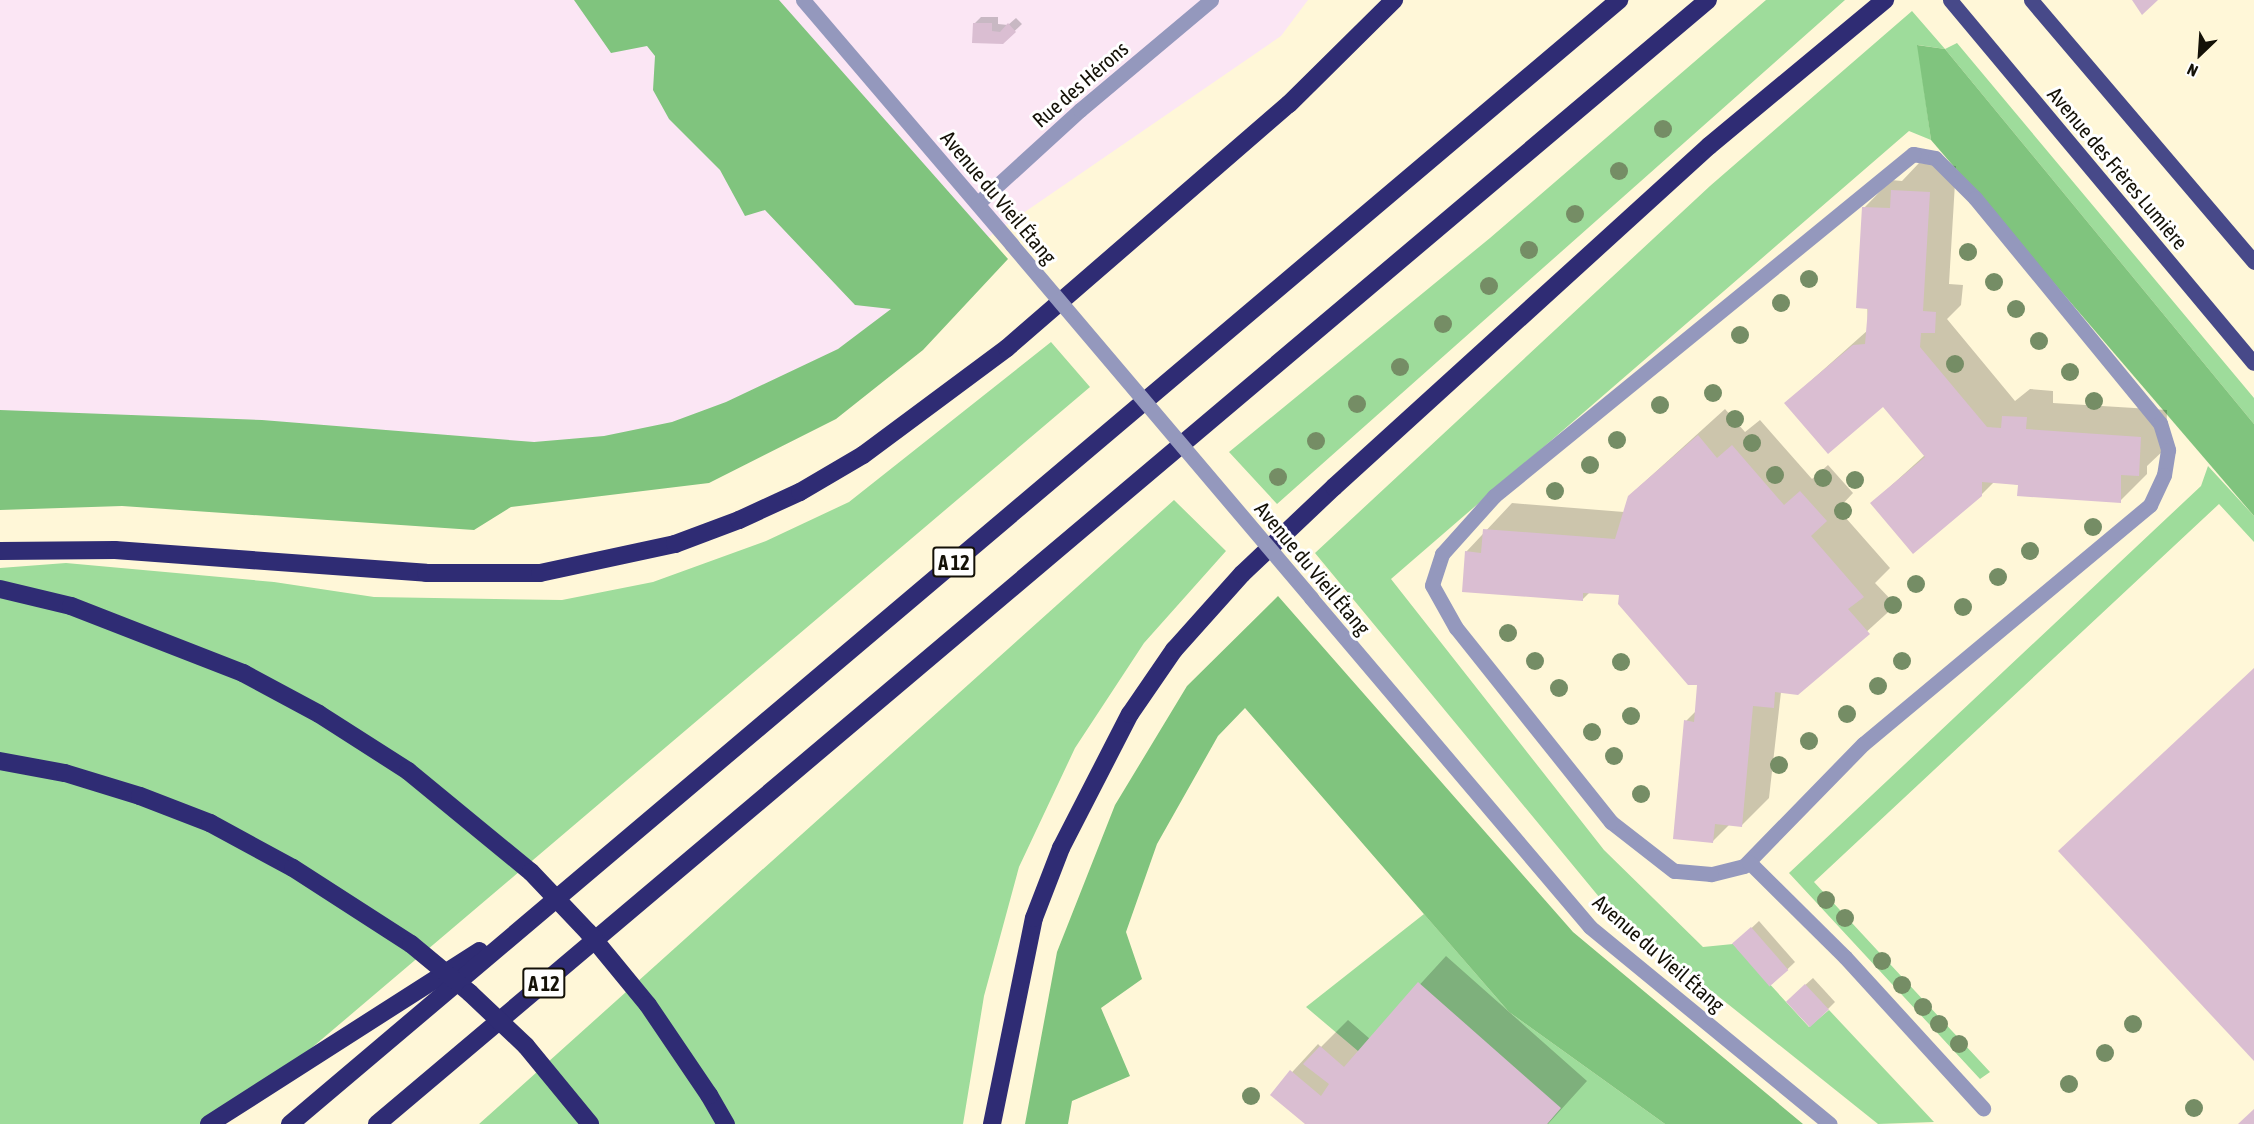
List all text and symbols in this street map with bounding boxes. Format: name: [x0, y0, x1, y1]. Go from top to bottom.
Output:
north arrow: [2170, 24, 2230, 84]
street label: Rue des Hérons: [1027, 36, 1133, 132]
text: N: [2184, 60, 2200, 80]
street label: Avenue des Frères Lumière: [2043, 82, 2193, 254]
street label: Avenue du Vieil Étang: [936, 125, 1062, 269]
street label: Avenue du Vieil Étang: [1250, 496, 1376, 640]
road number: A 12: [932, 545, 976, 579]
street label: Avenue du Vieil Étang: [1588, 889, 1730, 1017]
road number: A 12: [522, 966, 566, 1000]

